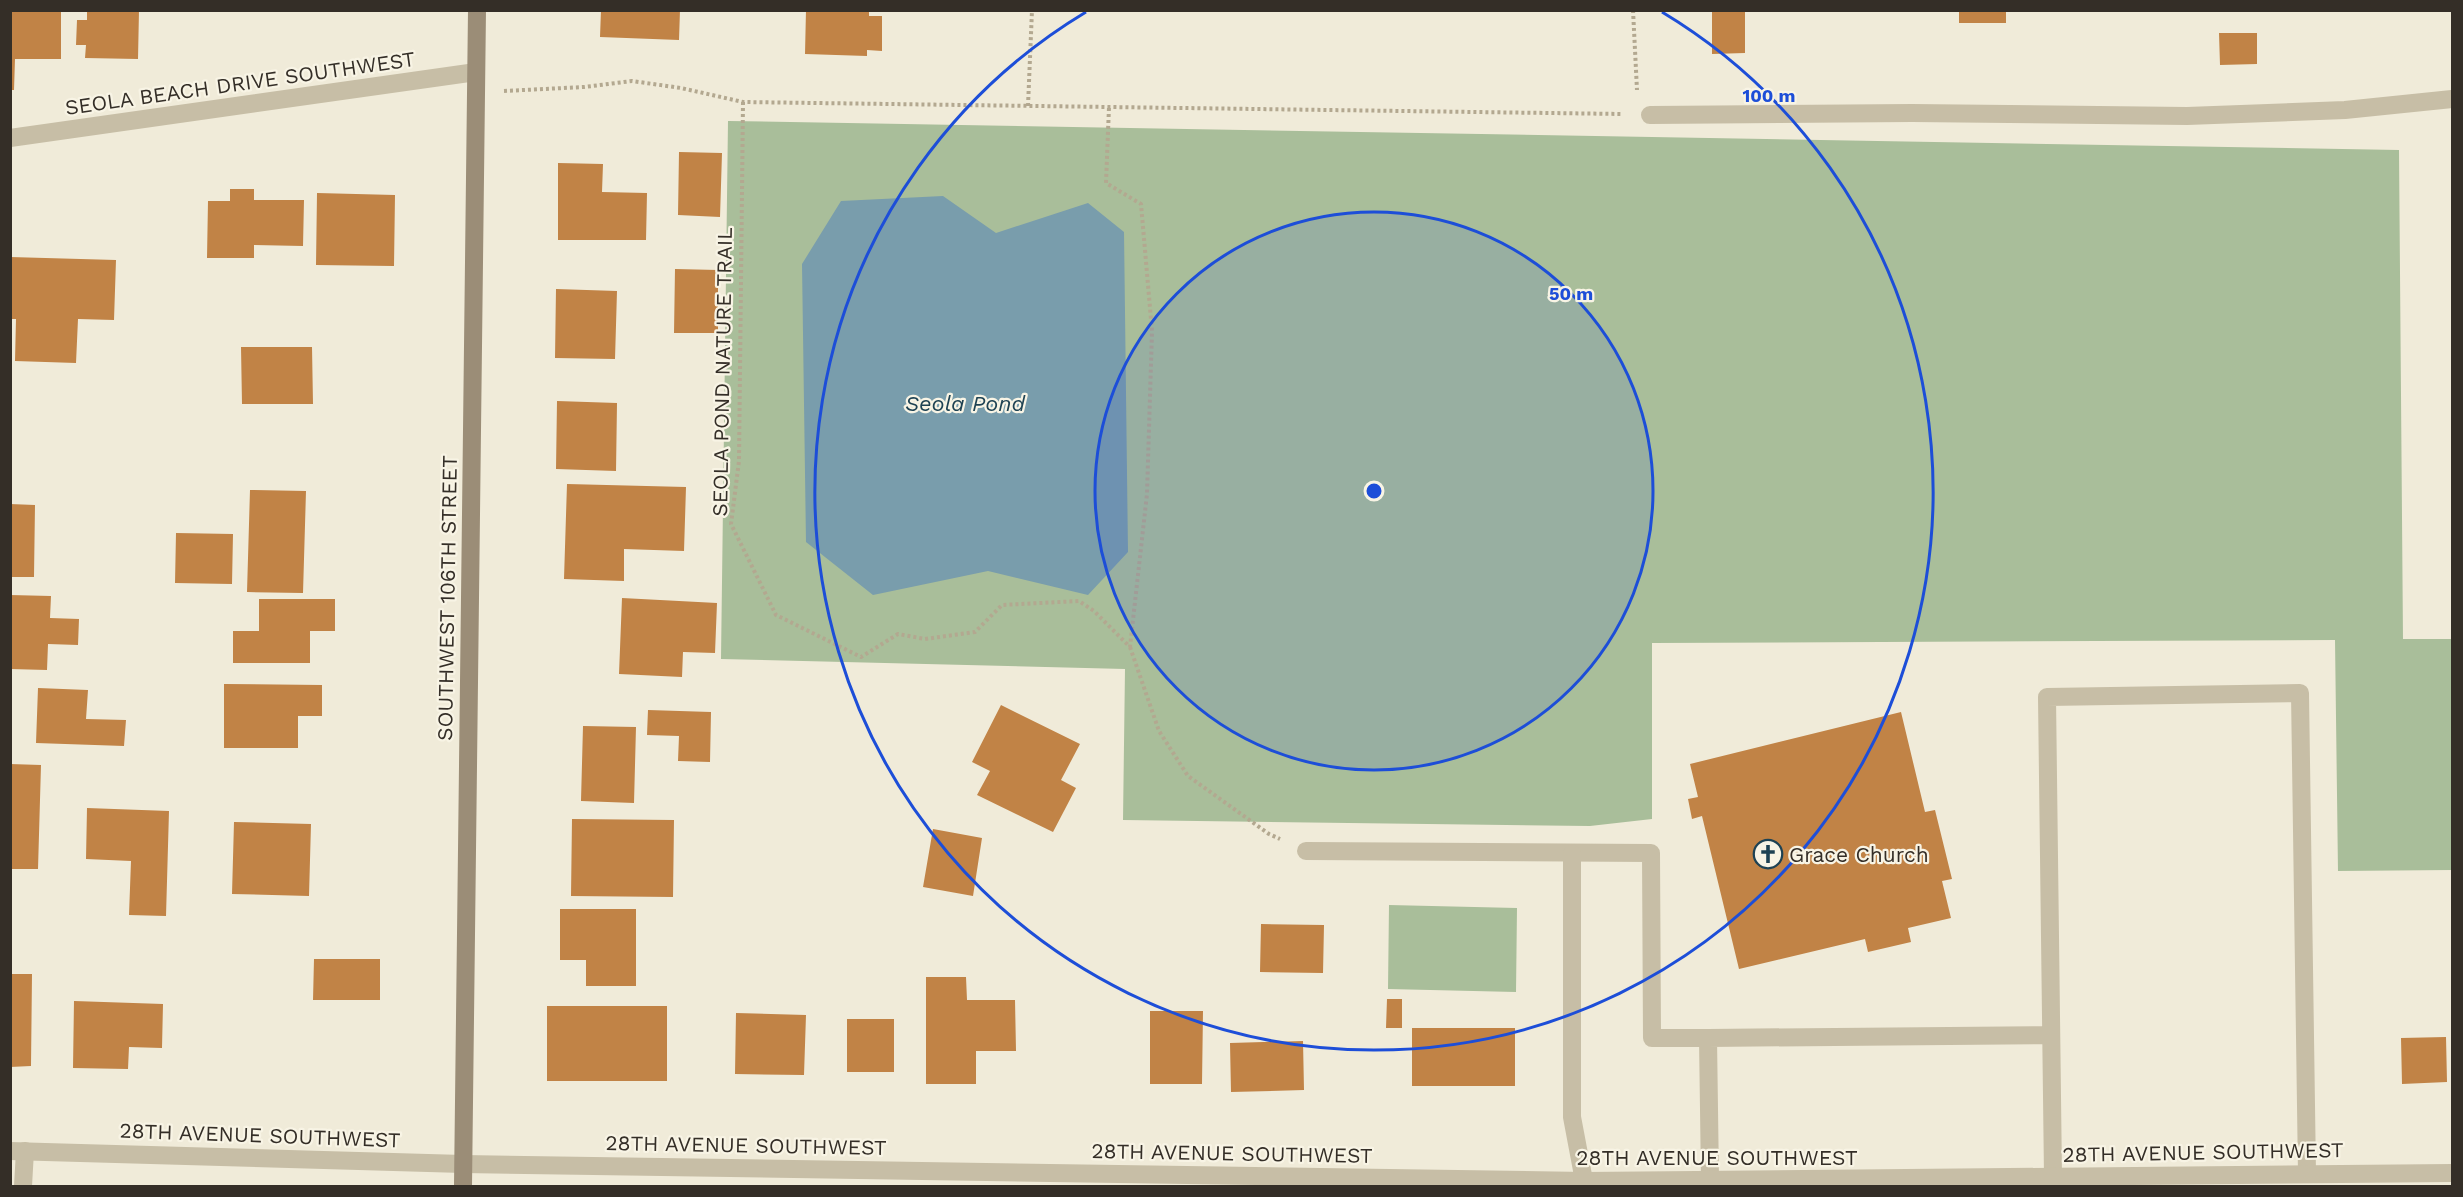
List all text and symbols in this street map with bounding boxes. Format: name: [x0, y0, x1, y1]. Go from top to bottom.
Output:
street label: SEOLA BEACH DRIVE SOUTHWEST: [63, 46, 417, 120]
text: 100 m: [1742, 85, 1796, 106]
street label: SEOLA POND NATURE TRAIL: [707, 227, 737, 517]
text: 50 m: [1549, 283, 1593, 304]
water label: Seola Pond: [905, 391, 1026, 416]
street label: SOUTHWEST 106TH STREET: [432, 455, 462, 741]
centre of rings: [1364, 481, 1384, 501]
church icon: Grace Church: [1752, 838, 1784, 870]
place label: Grace Church: [1789, 842, 1929, 867]
street label: 28TH AVENUE SOUTHWEST: [119, 1118, 401, 1152]
street label: 28TH AVENUE SOUTHWEST: [605, 1130, 887, 1160]
street label: 28TH AVENUE SOUTHWEST: [2062, 1137, 2344, 1167]
street label: 28TH AVENUE SOUTHWEST: [1091, 1138, 1373, 1168]
street label: 28TH AVENUE SOUTHWEST: [1576, 1145, 1858, 1170]

